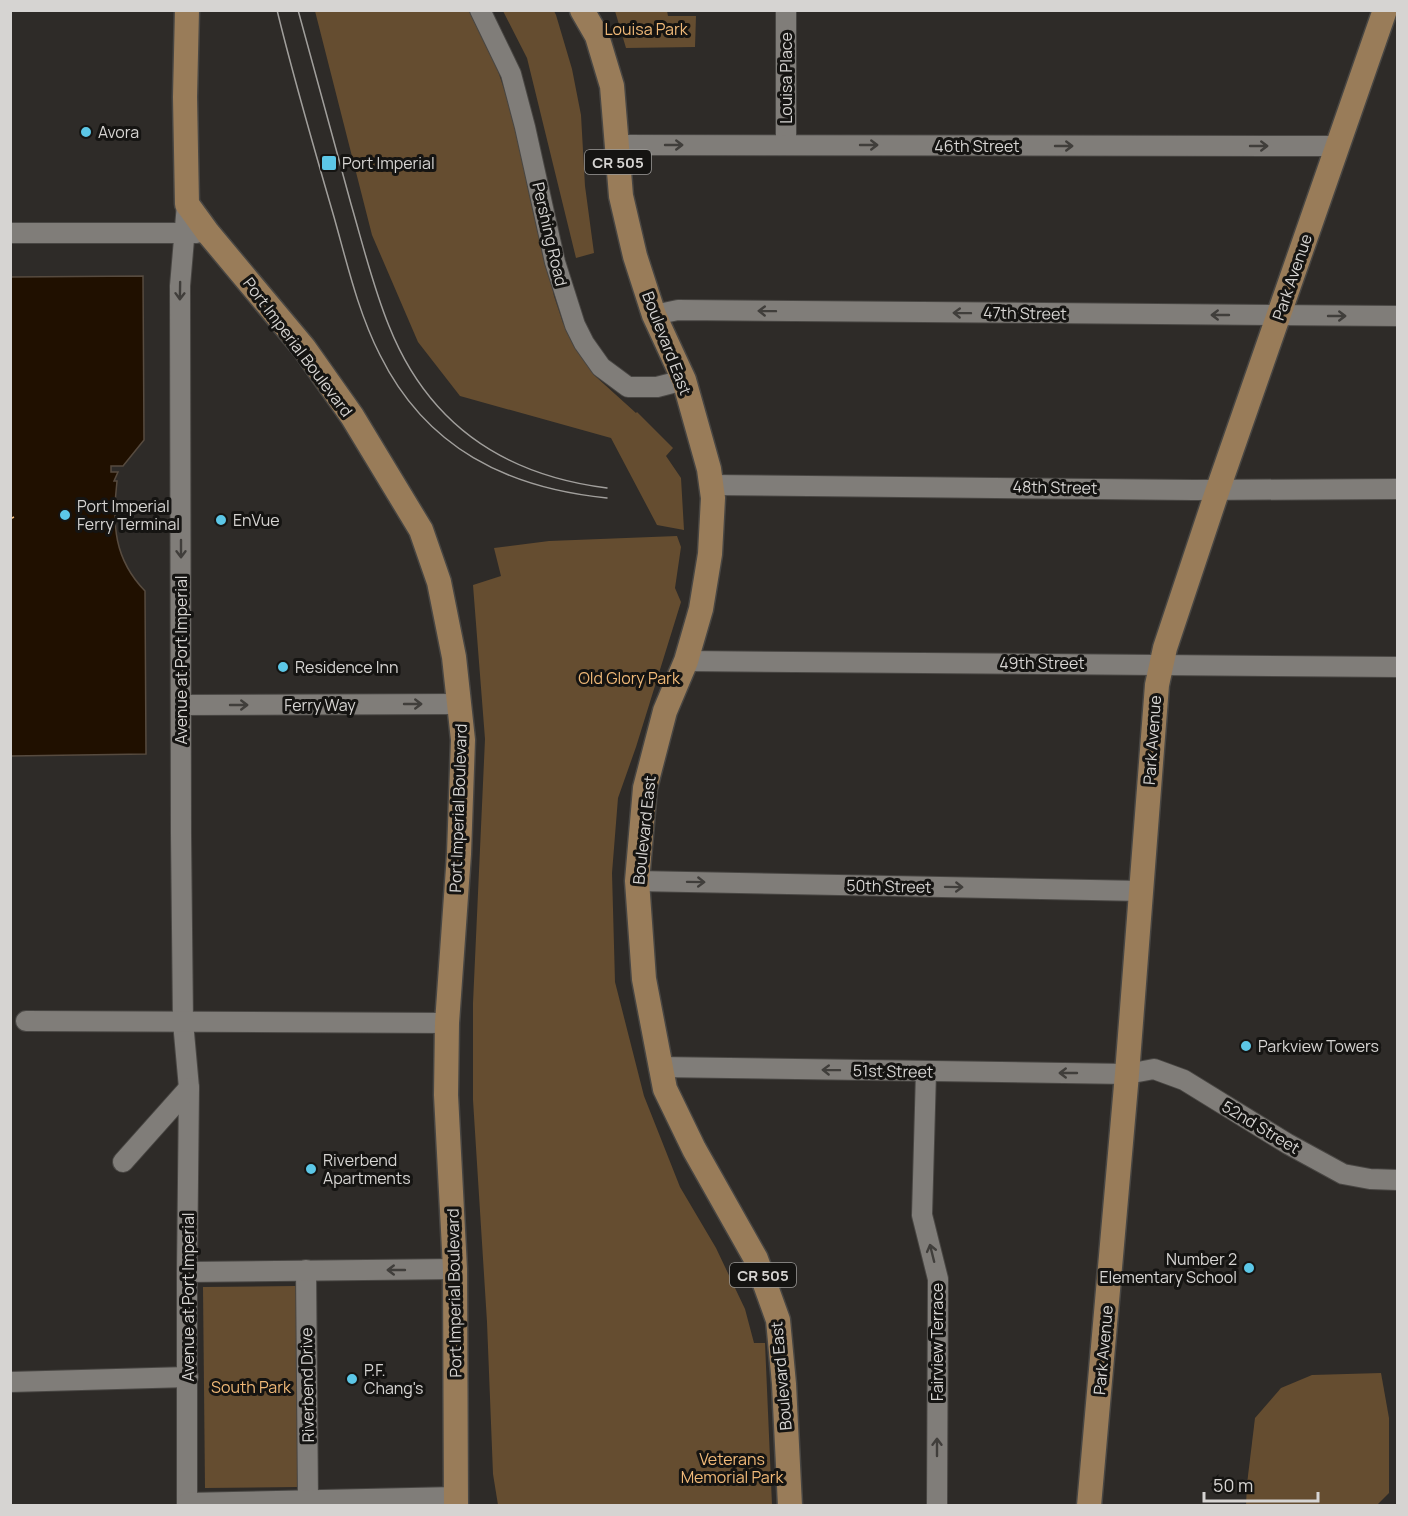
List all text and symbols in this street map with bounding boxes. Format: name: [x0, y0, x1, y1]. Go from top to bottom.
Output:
park label: Louisa Park: [604, 18, 689, 40]
street label: Louisa Place: [775, 32, 797, 124]
place label: Avora: [98, 121, 139, 143]
marker: Avora: [79, 125, 93, 139]
street label: 46th Street: [934, 135, 1020, 157]
one-way arrow: [664, 139, 684, 151]
one-way arrow: [859, 139, 879, 151]
one-way arrow: [1054, 140, 1074, 152]
one-way arrow: [1249, 140, 1269, 152]
road number: CR 505: [585, 150, 651, 174]
place label: Port Imperial: [342, 152, 435, 174]
marker: Port Imperial: [320, 154, 338, 172]
street label: Pershing Road: [527, 180, 573, 288]
street label: Park Avenue: [1267, 231, 1317, 323]
street label: Port Imperial Boulevard: [238, 273, 358, 421]
one-way arrow: [174, 281, 186, 301]
street label: Boulevard East: [637, 288, 697, 398]
street label: 47th Street: [983, 301, 1067, 325]
one-way arrow: [758, 305, 778, 317]
one-way arrow: [953, 307, 973, 319]
one-way arrow: [1211, 309, 1231, 321]
one-way arrow: [1327, 310, 1347, 321]
street label: 48th Street: [1012, 475, 1098, 499]
place label: Port Imperial Ferry Terminal: [77, 495, 180, 535]
marker: Port Imperial Ferry Terminal: [58, 508, 72, 522]
place label: EnVue: [233, 509, 280, 531]
marker: EnVue: [214, 513, 228, 527]
one-way arrow: [175, 539, 187, 559]
street label: Avenue at Port Imperial: [170, 575, 192, 745]
street label: 49th Street: [999, 652, 1085, 674]
place label: Residence Inn: [295, 656, 399, 678]
marker: Residence Inn: [276, 660, 290, 674]
park label: Old Glory Park: [578, 667, 681, 689]
street label: Ferry Way: [284, 694, 356, 716]
street label: Park Avenue: [1138, 694, 1166, 786]
one-way arrow: [402, 698, 422, 710]
one-way arrow: [229, 699, 249, 711]
street label: Port Imperial Boulevard: [444, 723, 472, 893]
street label: Boulevard East: [627, 775, 661, 885]
street label: 50th Street: [846, 874, 932, 898]
one-way arrow: [685, 877, 705, 888]
one-way arrow: [943, 882, 963, 893]
place label: Parkview Towers: [1258, 1035, 1379, 1057]
marker: Parkview Towers: [1239, 1039, 1253, 1053]
street label: 51st Street: [853, 1059, 933, 1083]
one-way arrow: [822, 1064, 842, 1076]
one-way arrow: [1059, 1067, 1079, 1079]
street label: 52nd Street: [1218, 1095, 1304, 1159]
place label: Riverbend Apartments: [323, 1149, 411, 1189]
marker: Riverbend Apartments: [304, 1162, 318, 1176]
street label: Port Imperial Boulevard: [442, 1208, 466, 1378]
street label: Avenue at Port Imperial: [177, 1212, 199, 1382]
one-way arrow: [925, 1244, 937, 1263]
place label: Number 2 Elementary School: [1099, 1248, 1237, 1288]
marker: Number 2 Elementary School: [1242, 1261, 1256, 1275]
road number: CR 505: [730, 1263, 796, 1287]
one-way arrow: [387, 1264, 407, 1276]
street label: Fairview Terrace: [926, 1283, 948, 1401]
street label: Park Avenue: [1088, 1304, 1118, 1396]
street label: Boulevard East: [765, 1321, 797, 1431]
street label: Riverbend Drive: [295, 1327, 319, 1443]
place label: P.F. Chang's: [364, 1359, 423, 1399]
marker: P.F. Chang's: [345, 1372, 359, 1386]
park label: South Park: [211, 1376, 292, 1398]
one-way arrow: [931, 1438, 943, 1458]
park label: Veterans Memorial Park: [681, 1448, 784, 1488]
scale bar: [1204, 1465, 1318, 1503]
text: 50 m: [1213, 1473, 1253, 1497]

